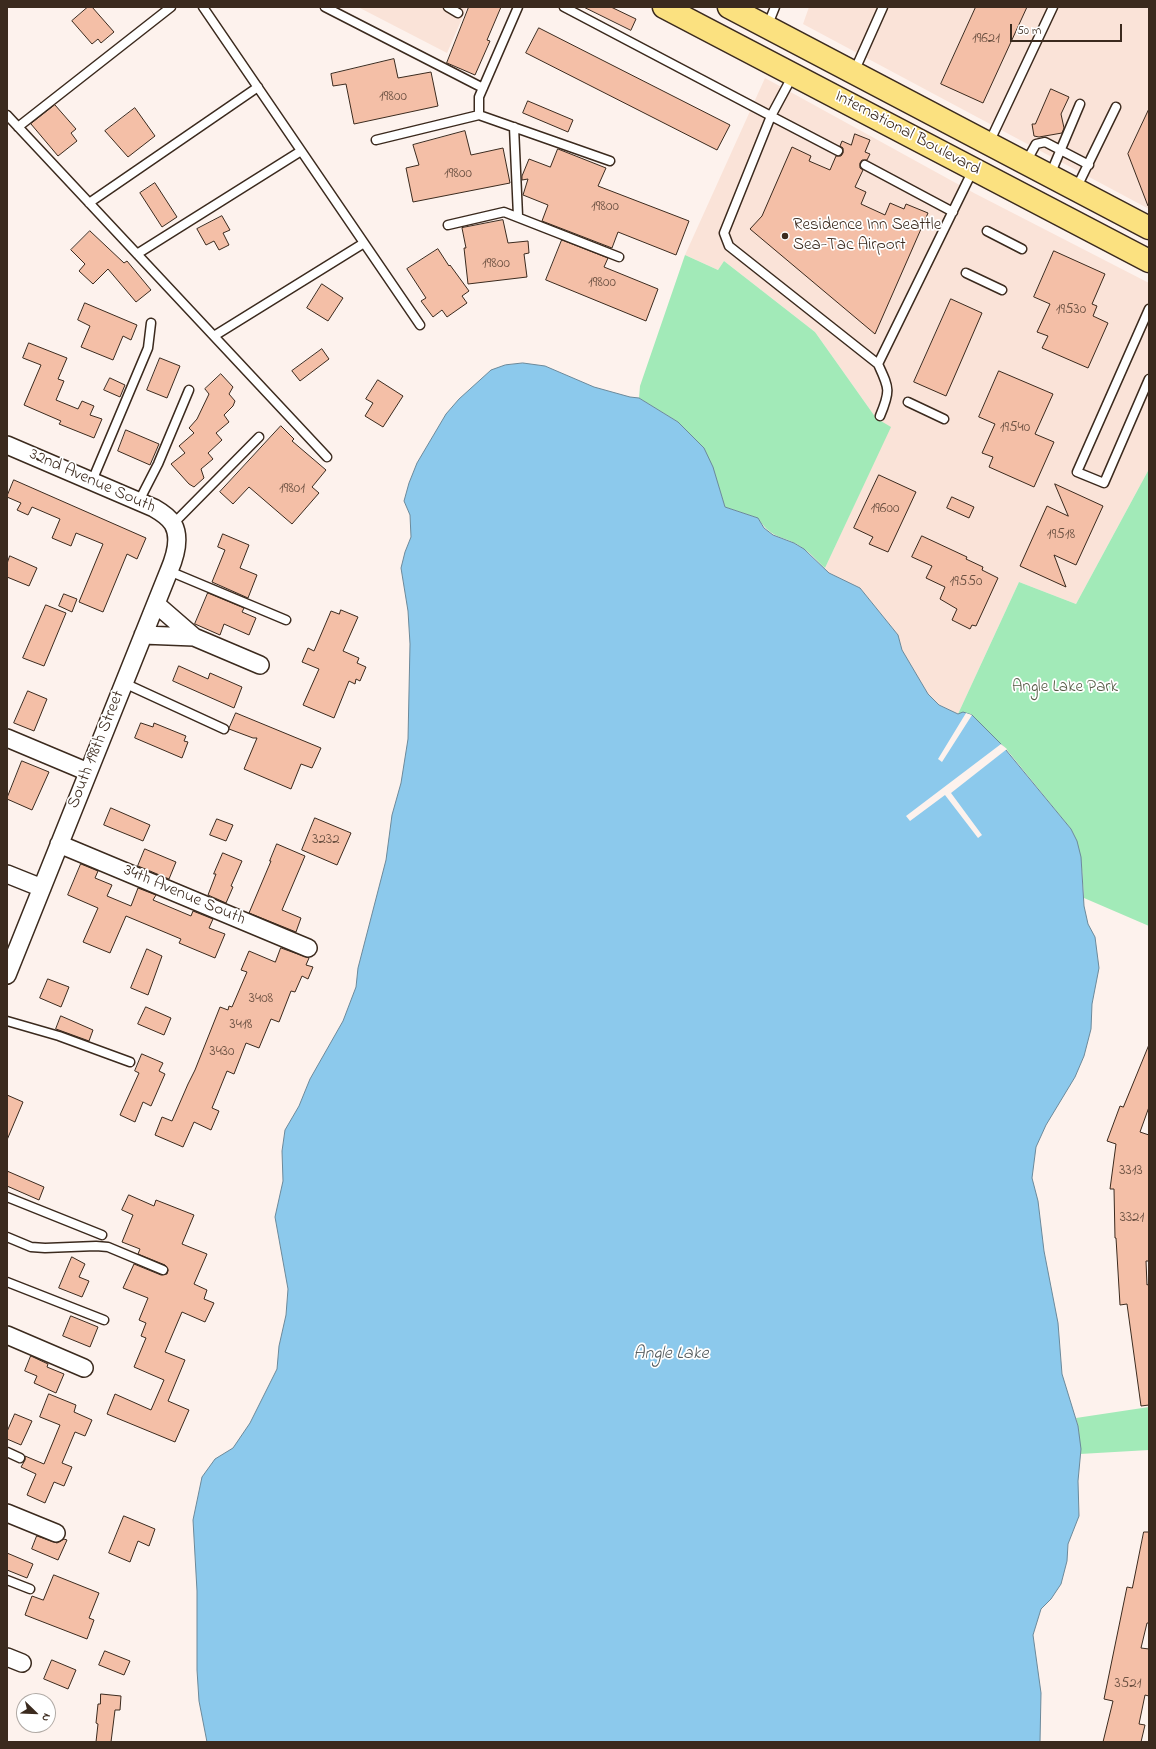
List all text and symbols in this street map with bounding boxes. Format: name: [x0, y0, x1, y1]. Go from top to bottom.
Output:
scale bar: [1012, 16, 1124, 42]
text: 50 m: [1017, 22, 1041, 40]
house number: 19621: [972, 31, 1000, 49]
street label: International Boulevard: [831, 87, 983, 181]
house number: 19800: [379, 89, 407, 107]
house number: 19800: [444, 166, 472, 184]
house number: 19800: [591, 199, 619, 217]
place label: Residence Inn Seattle Sea-Tac Airport: [793, 216, 941, 256]
marker: Residence Inn Seattle Sea-Tac Airport: [780, 231, 790, 241]
house number: 19800: [482, 256, 510, 274]
house number: 19800: [588, 275, 616, 293]
house number: 19530: [1056, 302, 1086, 320]
house number: 19540: [1000, 420, 1030, 438]
street label: 32nd Avenue South: [26, 445, 158, 519]
house number: 19801: [279, 481, 305, 499]
house number: 19600: [871, 501, 899, 519]
house number: 19518: [1047, 527, 1075, 545]
house number: 19550: [950, 574, 982, 592]
park label: Angle Lake Park: [1012, 678, 1118, 698]
street label: South 198th Street: [64, 688, 130, 812]
house number: 3232: [312, 832, 340, 850]
street label: 34th Avenue South: [120, 861, 248, 931]
house number: 3408: [249, 991, 273, 1009]
house number: 3418: [230, 1017, 252, 1035]
house number: 3430: [209, 1044, 235, 1062]
house number: 3313: [1119, 1163, 1143, 1181]
house number: 3321: [1120, 1210, 1144, 1228]
water label: Angle Lake: [633, 1344, 709, 1366]
house number: 3521: [1115, 1676, 1141, 1694]
north arrow: [16, 1693, 56, 1733]
text: N: [37, 1711, 55, 1724]

